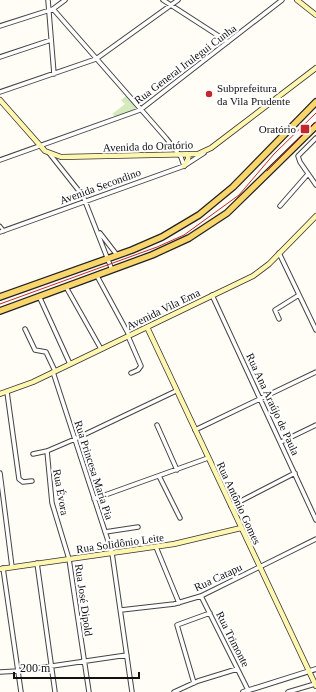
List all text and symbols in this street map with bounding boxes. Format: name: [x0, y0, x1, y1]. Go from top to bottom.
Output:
street label: Rua General Irulegui Cunha: [132, 22, 238, 106]
place label: Subprefeitura da Vila Prudente: [217, 82, 290, 107]
marker: Subprefeitura da Vila Prudente: [204, 89, 214, 99]
place label: Oratório: [259, 123, 296, 135]
marker: Oratório: [299, 123, 311, 135]
street label: Avenida do Oratório: [103, 138, 194, 154]
street label: Avenida Secondino: [58, 166, 143, 206]
street label: Avenida Vila Ema: [124, 286, 202, 332]
street label: Rua Ana Araújo de Paula: [244, 351, 302, 457]
street label: Rua Princesa Maria Pia: [72, 419, 116, 521]
street label: Rua Antônio Gomes: [215, 460, 263, 546]
street label: Rua Évora: [51, 468, 71, 516]
street label: Rua Solidônio Leite: [75, 531, 165, 555]
street label: Rua Catapu: [192, 560, 244, 593]
street label: Rua José Dipold: [73, 563, 95, 637]
street label: Rua Trimonte: [214, 609, 252, 669]
scale bar: [14, 654, 139, 680]
text: 200 m: [20, 661, 51, 675]

